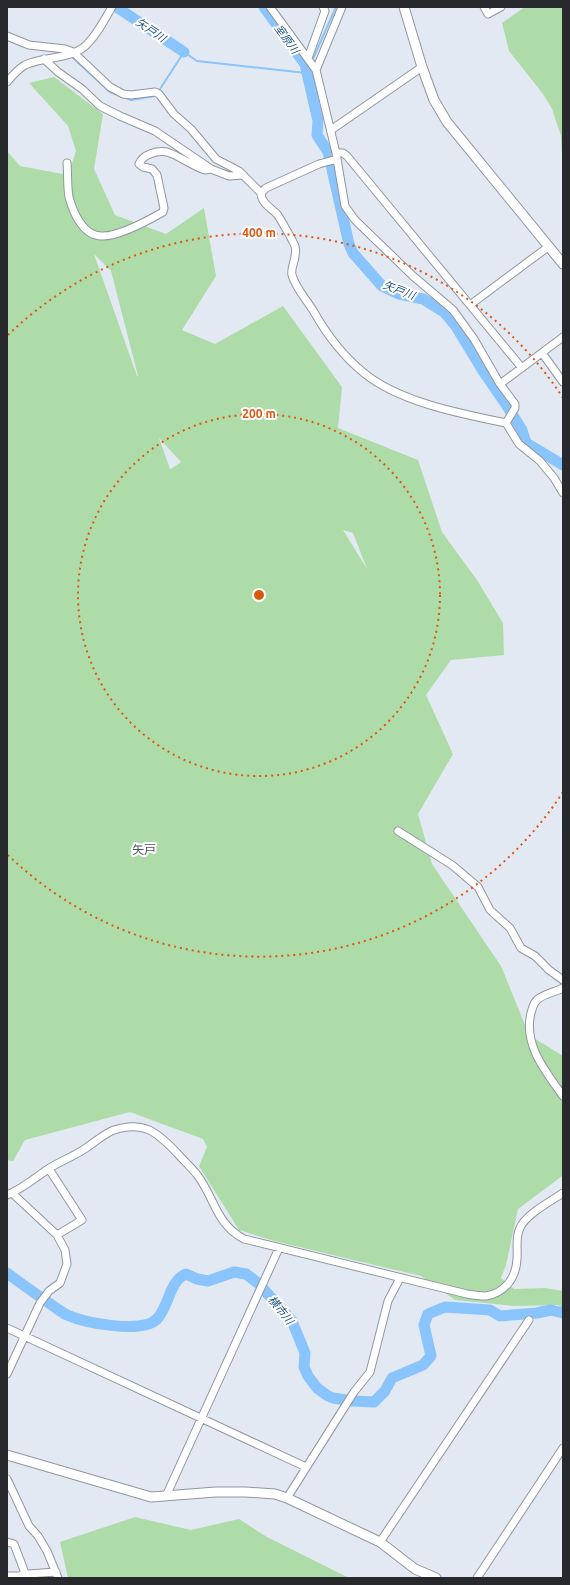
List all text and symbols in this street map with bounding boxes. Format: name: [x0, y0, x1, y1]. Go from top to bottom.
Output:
water label: 矢戸川: [134, 16, 169, 45]
water label: 室原川: [272, 22, 302, 57]
text: 400 m: [242, 226, 276, 239]
water label: 矢戸川: [381, 278, 417, 302]
text: 200 m: [242, 407, 276, 420]
centre of rings: [252, 588, 266, 602]
district label: 矢戸: [132, 843, 156, 856]
water label: 横市川: [266, 1293, 297, 1327]

